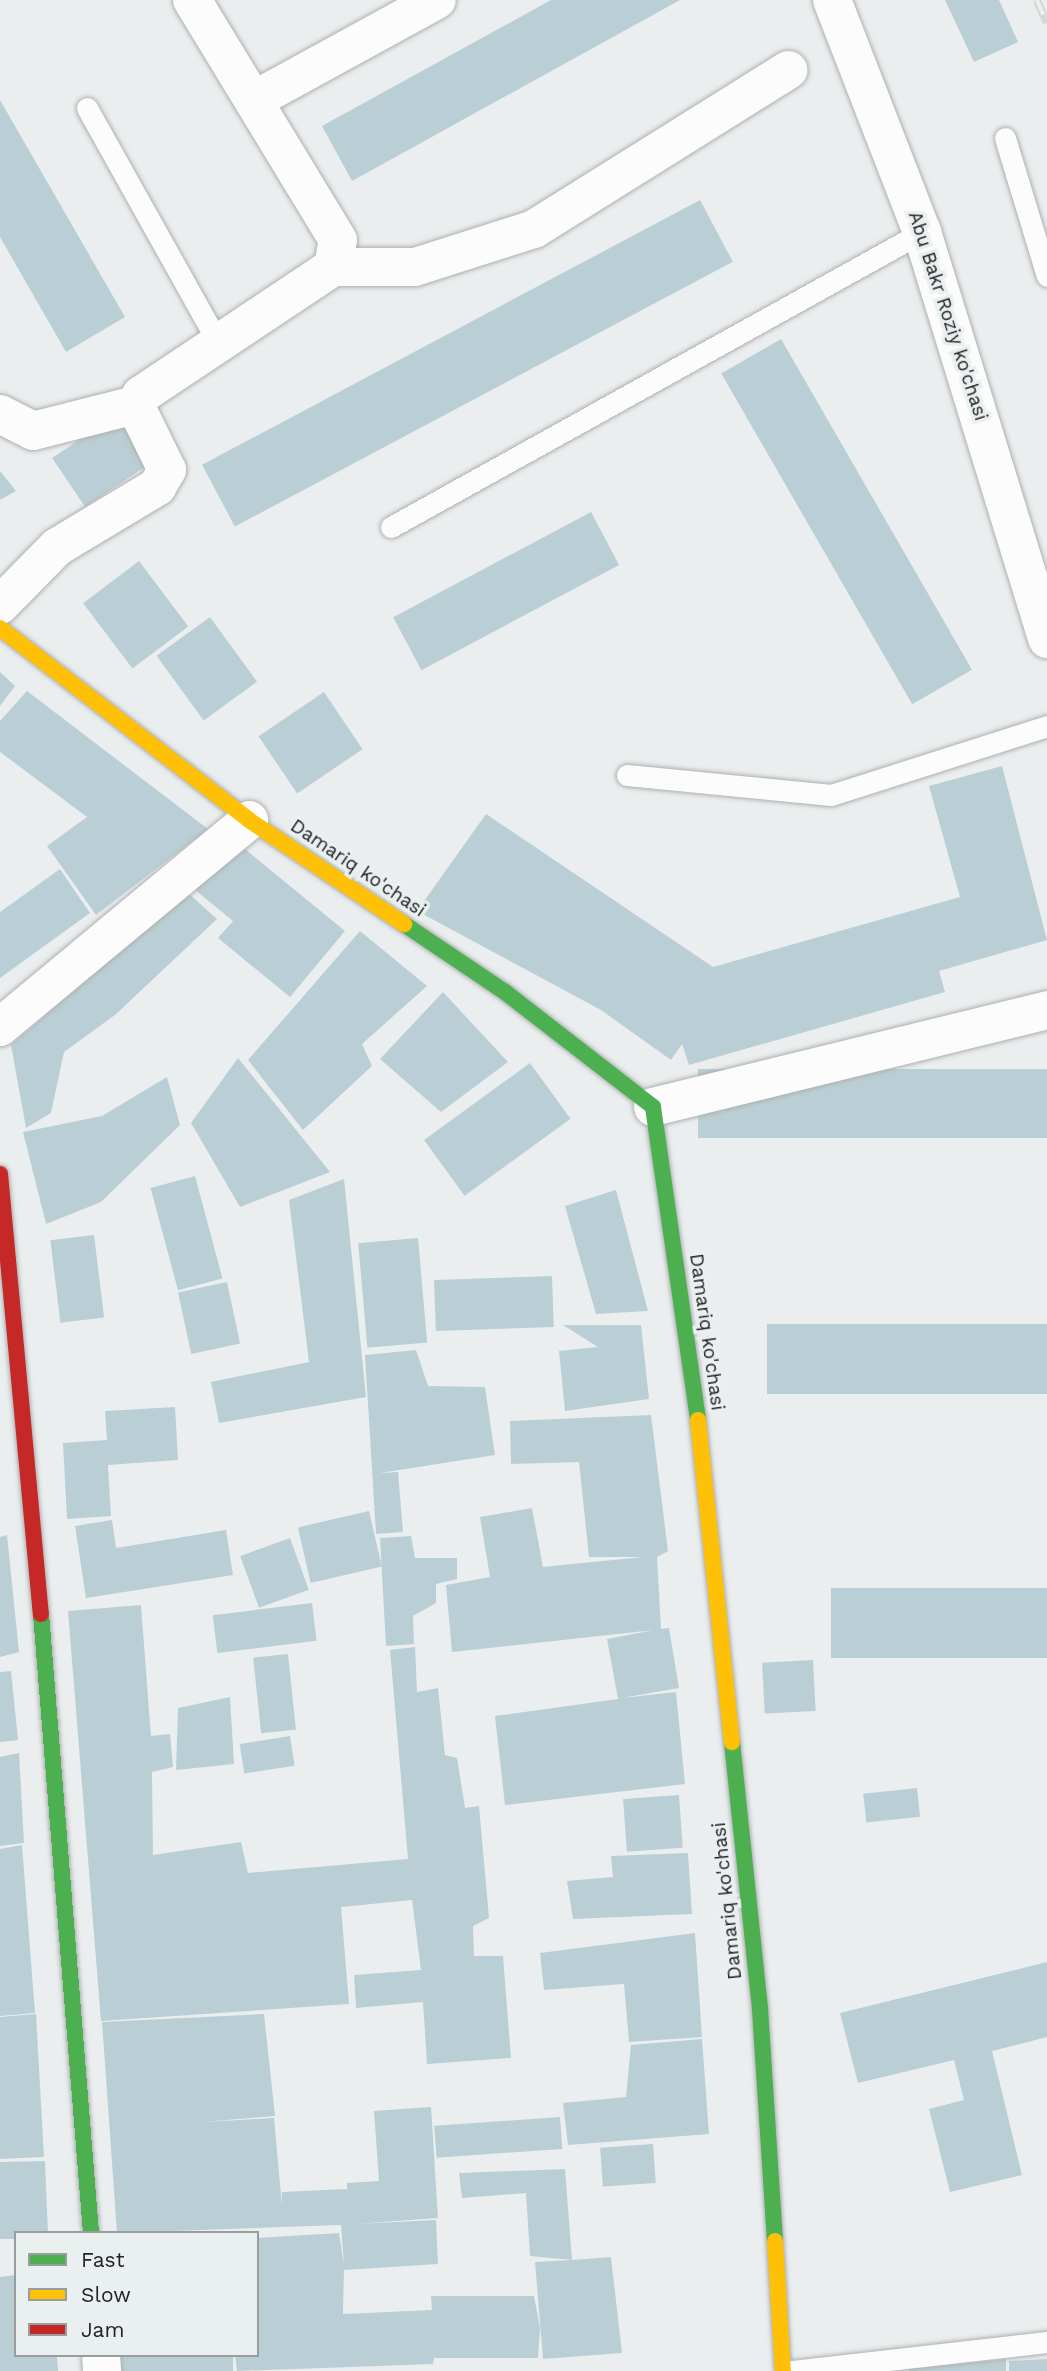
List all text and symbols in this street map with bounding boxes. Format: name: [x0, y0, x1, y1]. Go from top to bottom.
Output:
street label: Abu Bakr Roziy ko'chasi: [903, 208, 993, 424]
street label: Damariq ko'chasi: [286, 814, 430, 922]
street label: Damariq ko'chasi: [685, 1252, 729, 1412]
street label: Damariq ko'chasi: [707, 1821, 747, 1981]
legend: [14, 2231, 259, 2357]
text: Fast: [81, 2247, 125, 2272]
text: Slow: [81, 2282, 131, 2307]
text: Jam: [81, 2317, 124, 2342]

